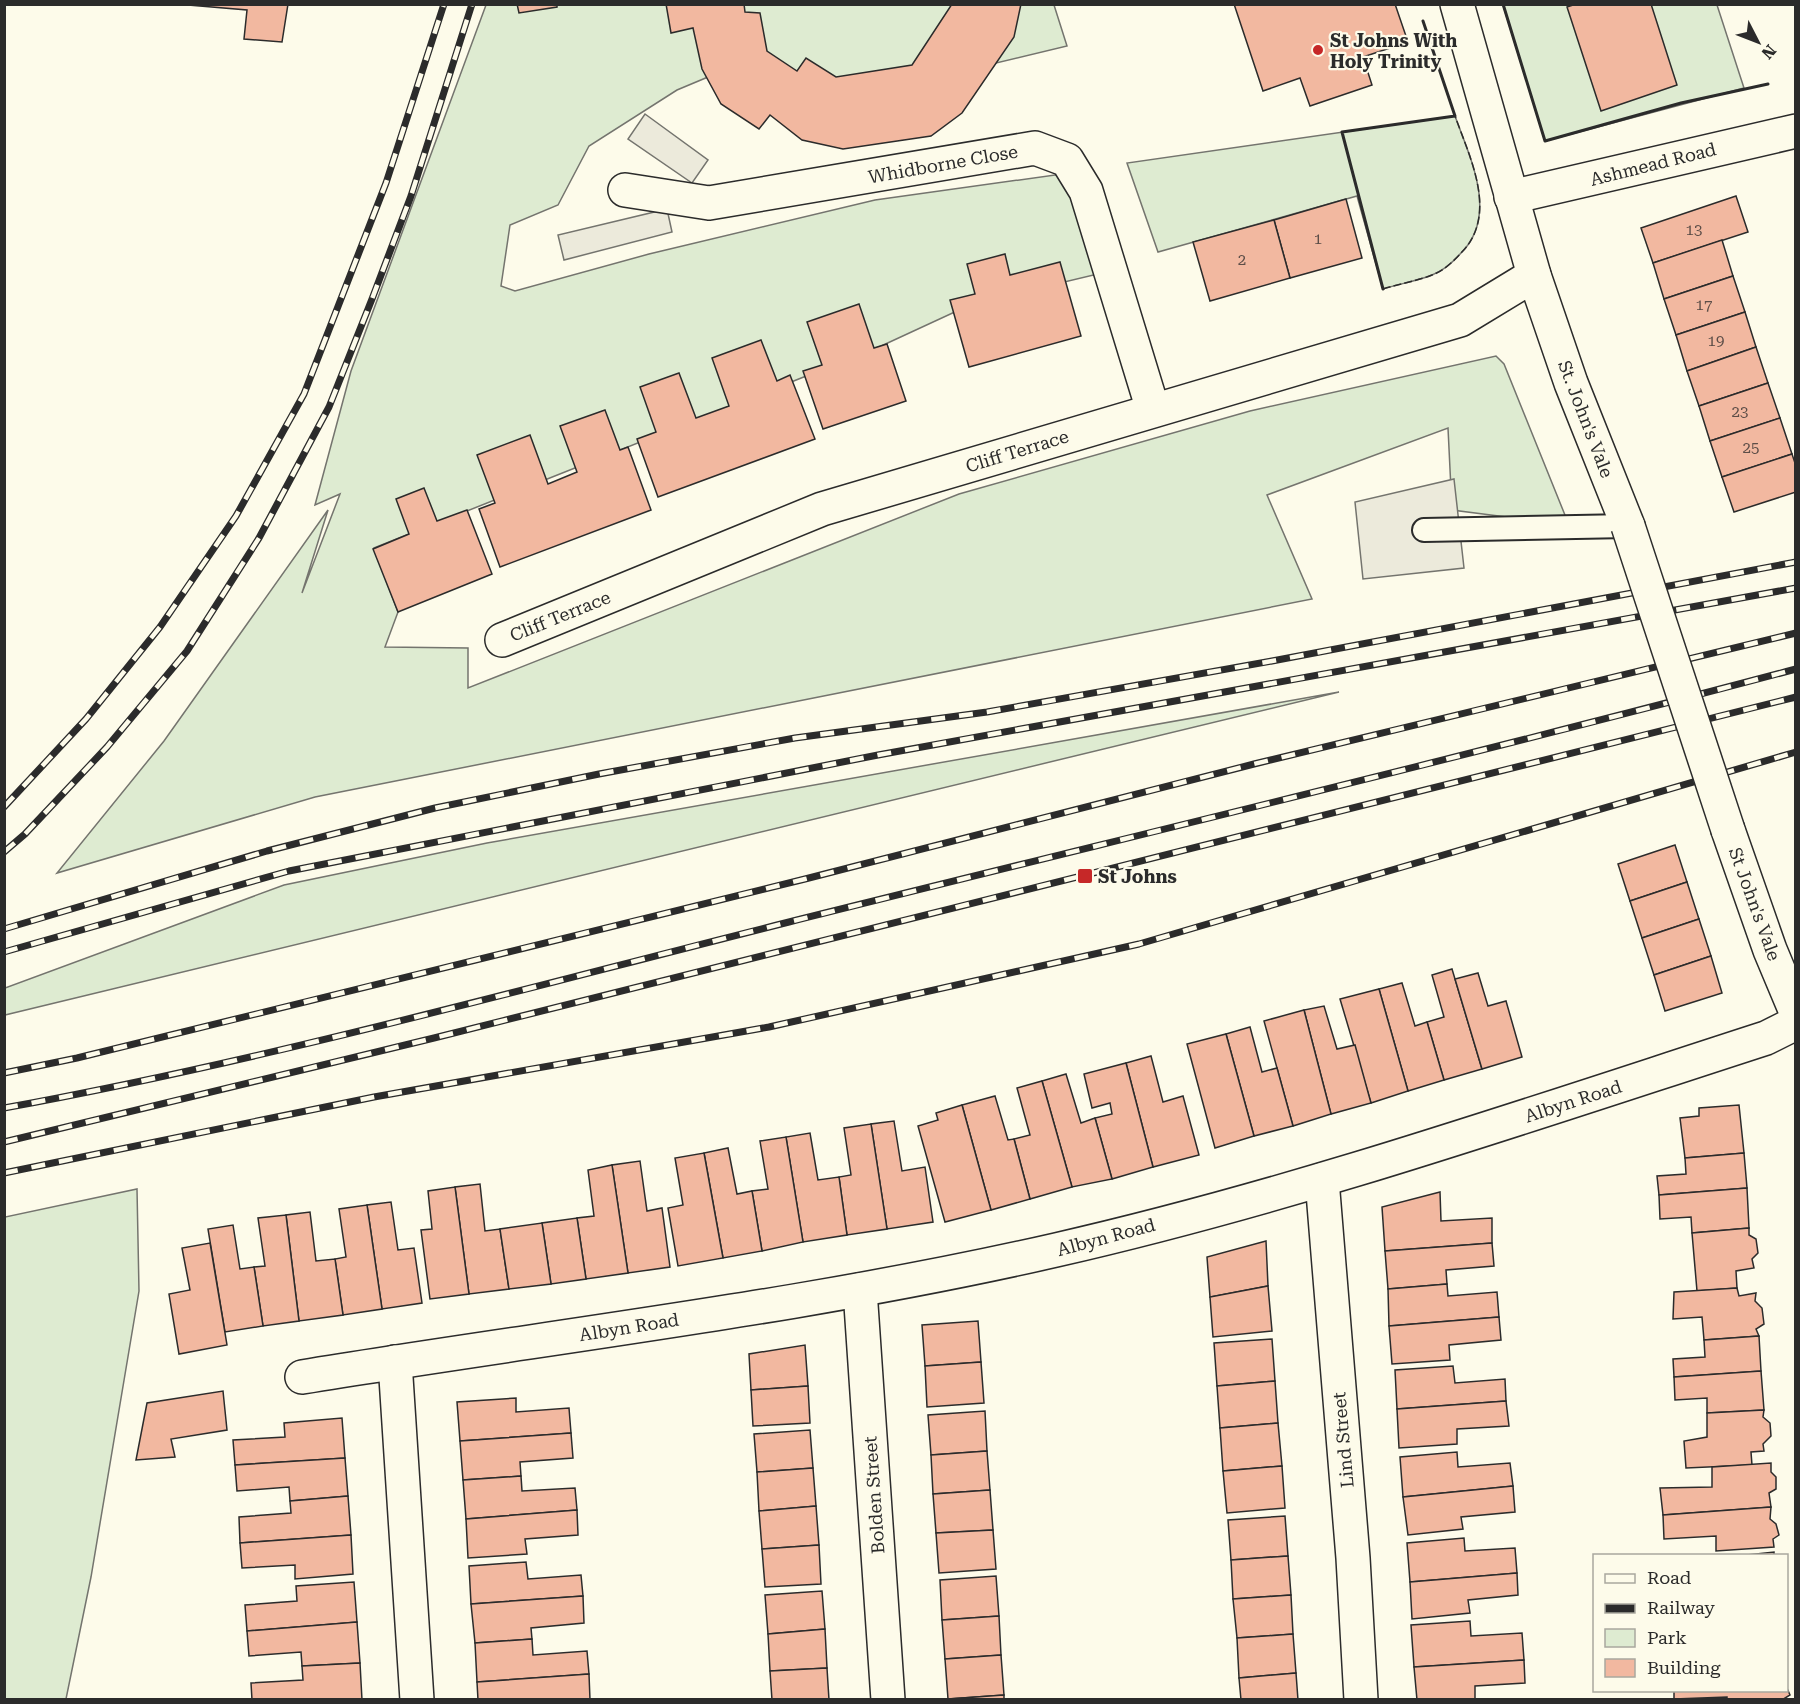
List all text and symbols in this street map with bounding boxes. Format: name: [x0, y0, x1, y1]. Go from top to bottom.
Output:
north arrow: [1728, 12, 1788, 72]
place label: St Johns With Holy Trinity: [1330, 30, 1457, 72]
text: N: [1758, 41, 1780, 63]
marker: St Johns With Holy Trinity: [1311, 43, 1325, 57]
street label: Ashmead Road: [1588, 138, 1719, 190]
street label: Whidborne Close: [867, 140, 1019, 187]
house number: 13: [1686, 221, 1702, 239]
house number: 1: [1314, 230, 1322, 248]
house number: 2: [1238, 251, 1246, 269]
house number: 17: [1696, 296, 1712, 314]
house number: 19: [1708, 332, 1724, 350]
street label: St. John's Vale: [1554, 357, 1618, 481]
house number: 23: [1732, 403, 1748, 421]
street label: Cliff Terrace: [963, 425, 1071, 477]
house number: 25: [1743, 439, 1759, 457]
street label: Cliff Terrace: [507, 586, 613, 646]
street label: St John's Vale: [1725, 844, 1785, 964]
place label: St Johns: [1098, 866, 1177, 887]
marker: St Johns: [1076, 867, 1094, 885]
street label: Albyn Road: [1522, 1075, 1625, 1127]
street label: Albyn Road: [1055, 1214, 1158, 1260]
street label: Albyn Road: [578, 1309, 681, 1345]
street label: Lind Street: [1328, 1391, 1358, 1489]
street label: Bolden Street: [859, 1435, 889, 1555]
legend: [1593, 1554, 1788, 1692]
text: Road: [1647, 1567, 1692, 1588]
text: Railway: [1647, 1597, 1715, 1618]
text: Park: [1647, 1627, 1687, 1648]
text: Building: [1647, 1657, 1721, 1678]

